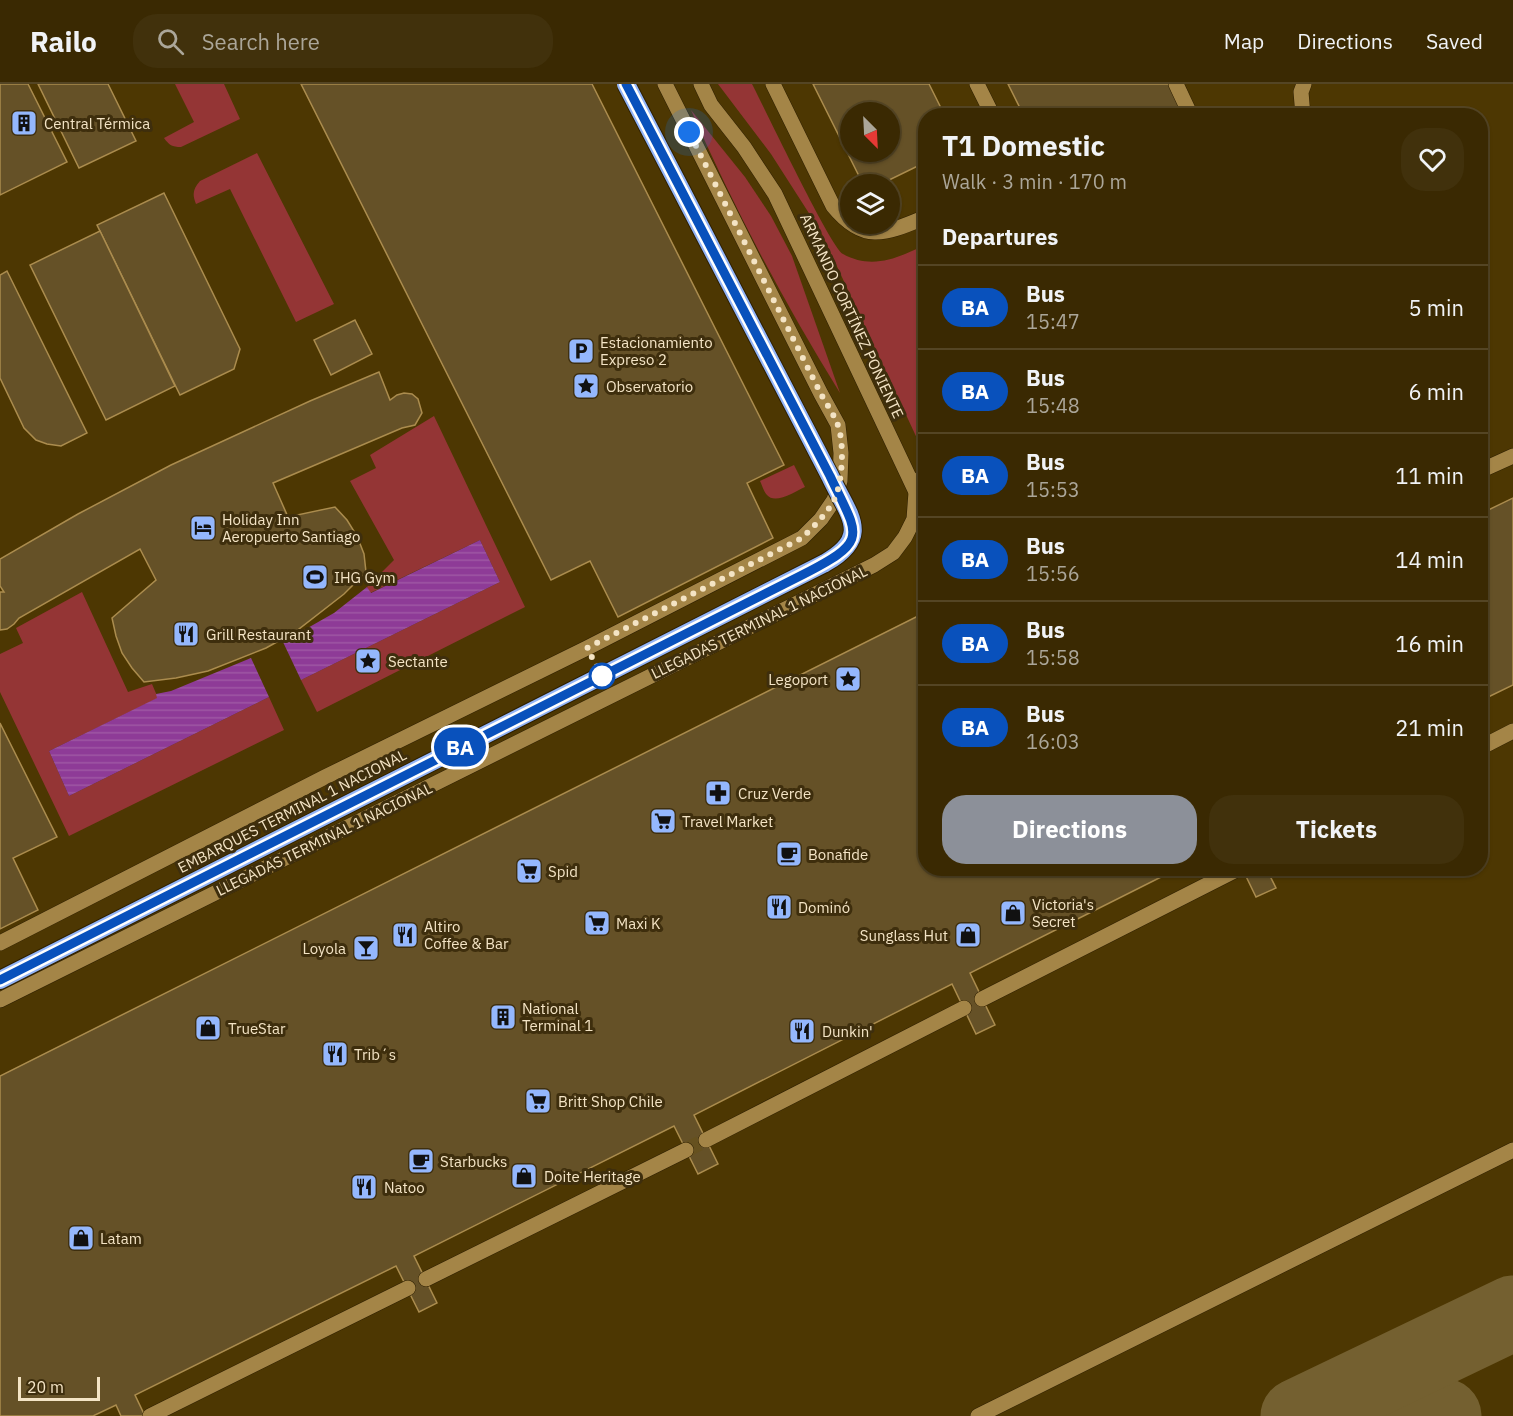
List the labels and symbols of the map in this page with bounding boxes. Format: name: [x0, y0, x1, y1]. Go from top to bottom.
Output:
north arrow: [840, 102, 900, 162]
building icon: Central Térmica: [9, 108, 39, 138]
place label: Central Térmica: [44, 114, 150, 133]
your location: [674, 117, 704, 147]
street label: ARMANDO CORTÍNEZ PONIENTE: [796, 211, 908, 421]
place label: Estacionamiento Expreso 2: [600, 333, 713, 369]
parking icon: Estacionamiento Expreso 2: [566, 336, 596, 366]
place icon: Observatorio: [571, 371, 601, 401]
place label: Observatorio: [606, 377, 693, 396]
place label: Holiday Inn Aeropuerto Santiago: [222, 510, 360, 546]
hotel icon: Holiday Inn Aeropuerto Santiago: [188, 513, 218, 543]
street label: LLEGADAS TERMINAL 1 NACIONAL: [648, 561, 871, 683]
sports icon: IHG Gym: [300, 562, 330, 592]
place label: IHG Gym: [334, 568, 396, 587]
restaurant icon: Grill Restaurant: [171, 619, 201, 649]
place label: Grill Restaurant: [206, 625, 311, 644]
place icon: Sectante: [353, 646, 383, 676]
place label: Sectante: [388, 652, 448, 671]
unlabelled marker: [589, 663, 615, 689]
place icon: Legoport: [833, 664, 863, 694]
place label: Legoport: [768, 670, 828, 689]
line badge: BA: [433, 728, 487, 766]
street label: EMBARQUES TERMINAL 1 NACIONAL: [175, 745, 410, 877]
street label: LLEGADAS TERMINAL 1 NACIONAL: [213, 778, 436, 900]
pharmacy icon: Cruz Verde: [703, 778, 733, 808]
place label: Cruz Verde: [738, 784, 811, 803]
supermarket icon: Travel Market: [648, 806, 678, 836]
place label: Travel Market: [682, 812, 773, 831]
cafe icon: Bonafide: [774, 839, 804, 869]
place label: Bonafide: [808, 845, 868, 864]
supermarket icon: Spid: [514, 856, 544, 886]
place label: Spid: [548, 862, 578, 881]
restaurant icon: Dominó: [764, 892, 794, 922]
place label: Victoria's Secret: [1032, 895, 1094, 931]
place label: Dominó: [798, 898, 850, 917]
shop icon: Victoria's Secret: [998, 898, 1028, 928]
supermarket icon: Maxi K: [582, 908, 612, 938]
place label: Maxi K: [616, 914, 661, 933]
place label: Altiro Coffee & Bar: [424, 917, 509, 953]
restaurant icon: Altiro Coffee & Bar: [390, 920, 420, 950]
shop icon: Sunglass Hut: [953, 920, 983, 950]
place label: Sunglass Hut: [860, 926, 948, 945]
bar icon: Loyola: [351, 933, 381, 963]
place label: Loyola: [302, 939, 346, 958]
place label: National Terminal 1: [522, 999, 593, 1035]
building icon: National Terminal 1: [488, 1002, 518, 1032]
shop icon: TrueStar: [193, 1013, 223, 1043]
restaurant icon: Dunkin': [787, 1016, 817, 1046]
place label: TrueStar: [228, 1019, 286, 1038]
place label: Dunkin': [822, 1022, 873, 1041]
restaurant icon: Trib´s: [320, 1039, 350, 1069]
place label: Trib´s: [354, 1045, 396, 1064]
supermarket icon: Britt Shop Chile: [523, 1086, 553, 1116]
place label: Britt Shop Chile: [558, 1092, 663, 1111]
cafe icon: Starbucks: [406, 1146, 436, 1176]
place label: Starbucks: [440, 1152, 507, 1171]
shop icon: Doite Heritage: [509, 1161, 539, 1191]
place label: Doite Heritage: [544, 1167, 641, 1186]
restaurant icon: Natoo: [349, 1172, 379, 1202]
place label: Natoo: [384, 1178, 425, 1197]
shop icon: Latam: [66, 1223, 96, 1253]
place label: Latam: [100, 1229, 142, 1248]
scale bar: [18, 1374, 100, 1402]

